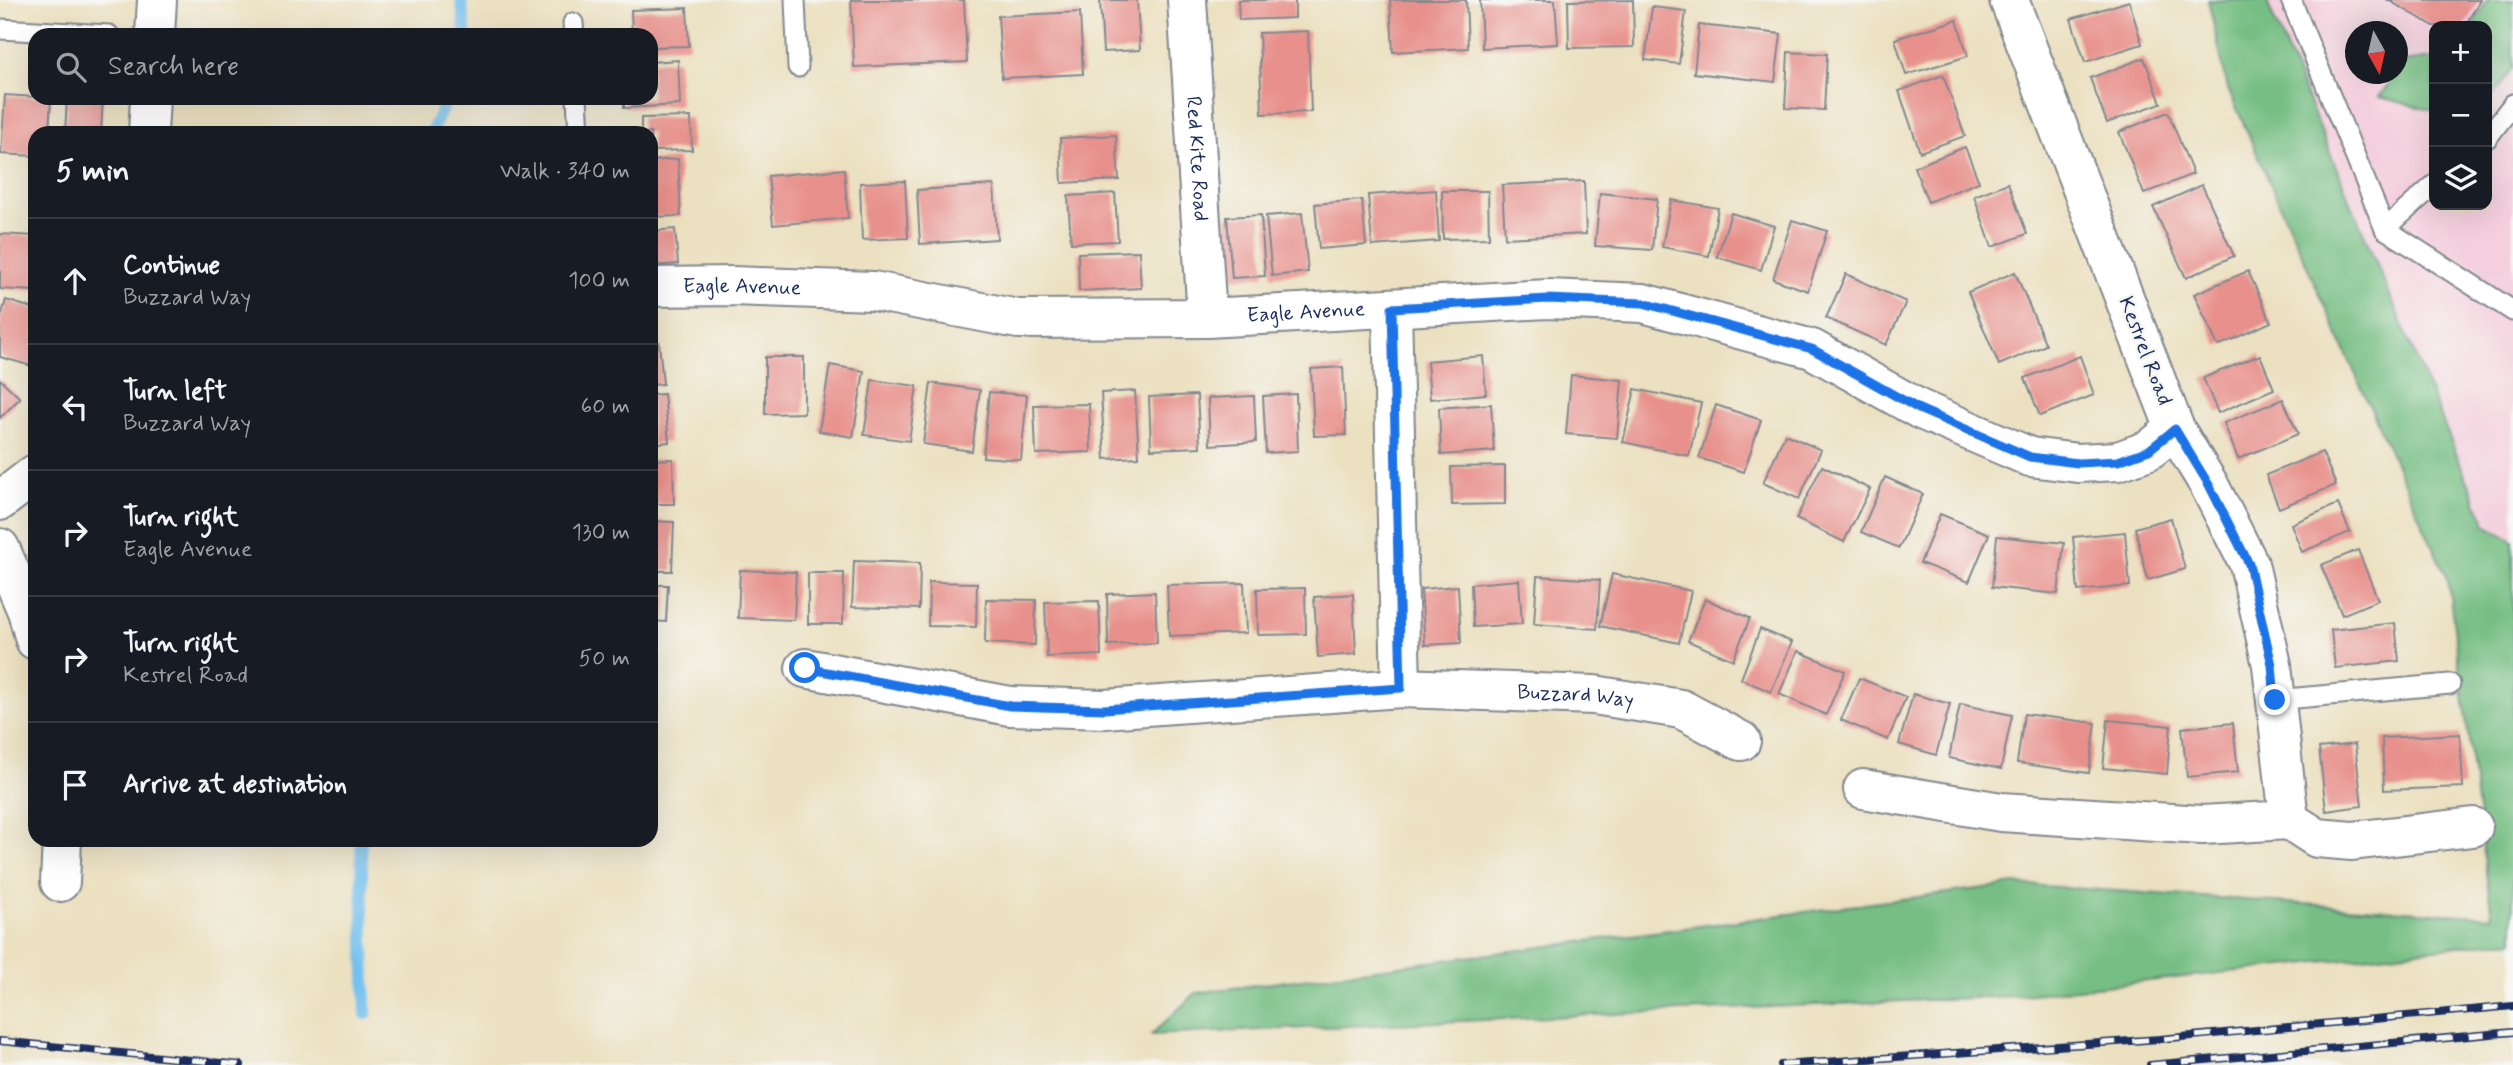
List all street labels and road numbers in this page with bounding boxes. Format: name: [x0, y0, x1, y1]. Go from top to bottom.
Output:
street label: Red Kite Road: [1179, 95, 1215, 222]
street label: Eagle Avenue: [683, 272, 802, 302]
street label: Kestrel Road: [2111, 293, 2179, 409]
street label: Eagle Avenue: [1246, 295, 1366, 330]
street label: Buzzard Way: [1517, 678, 1636, 715]

